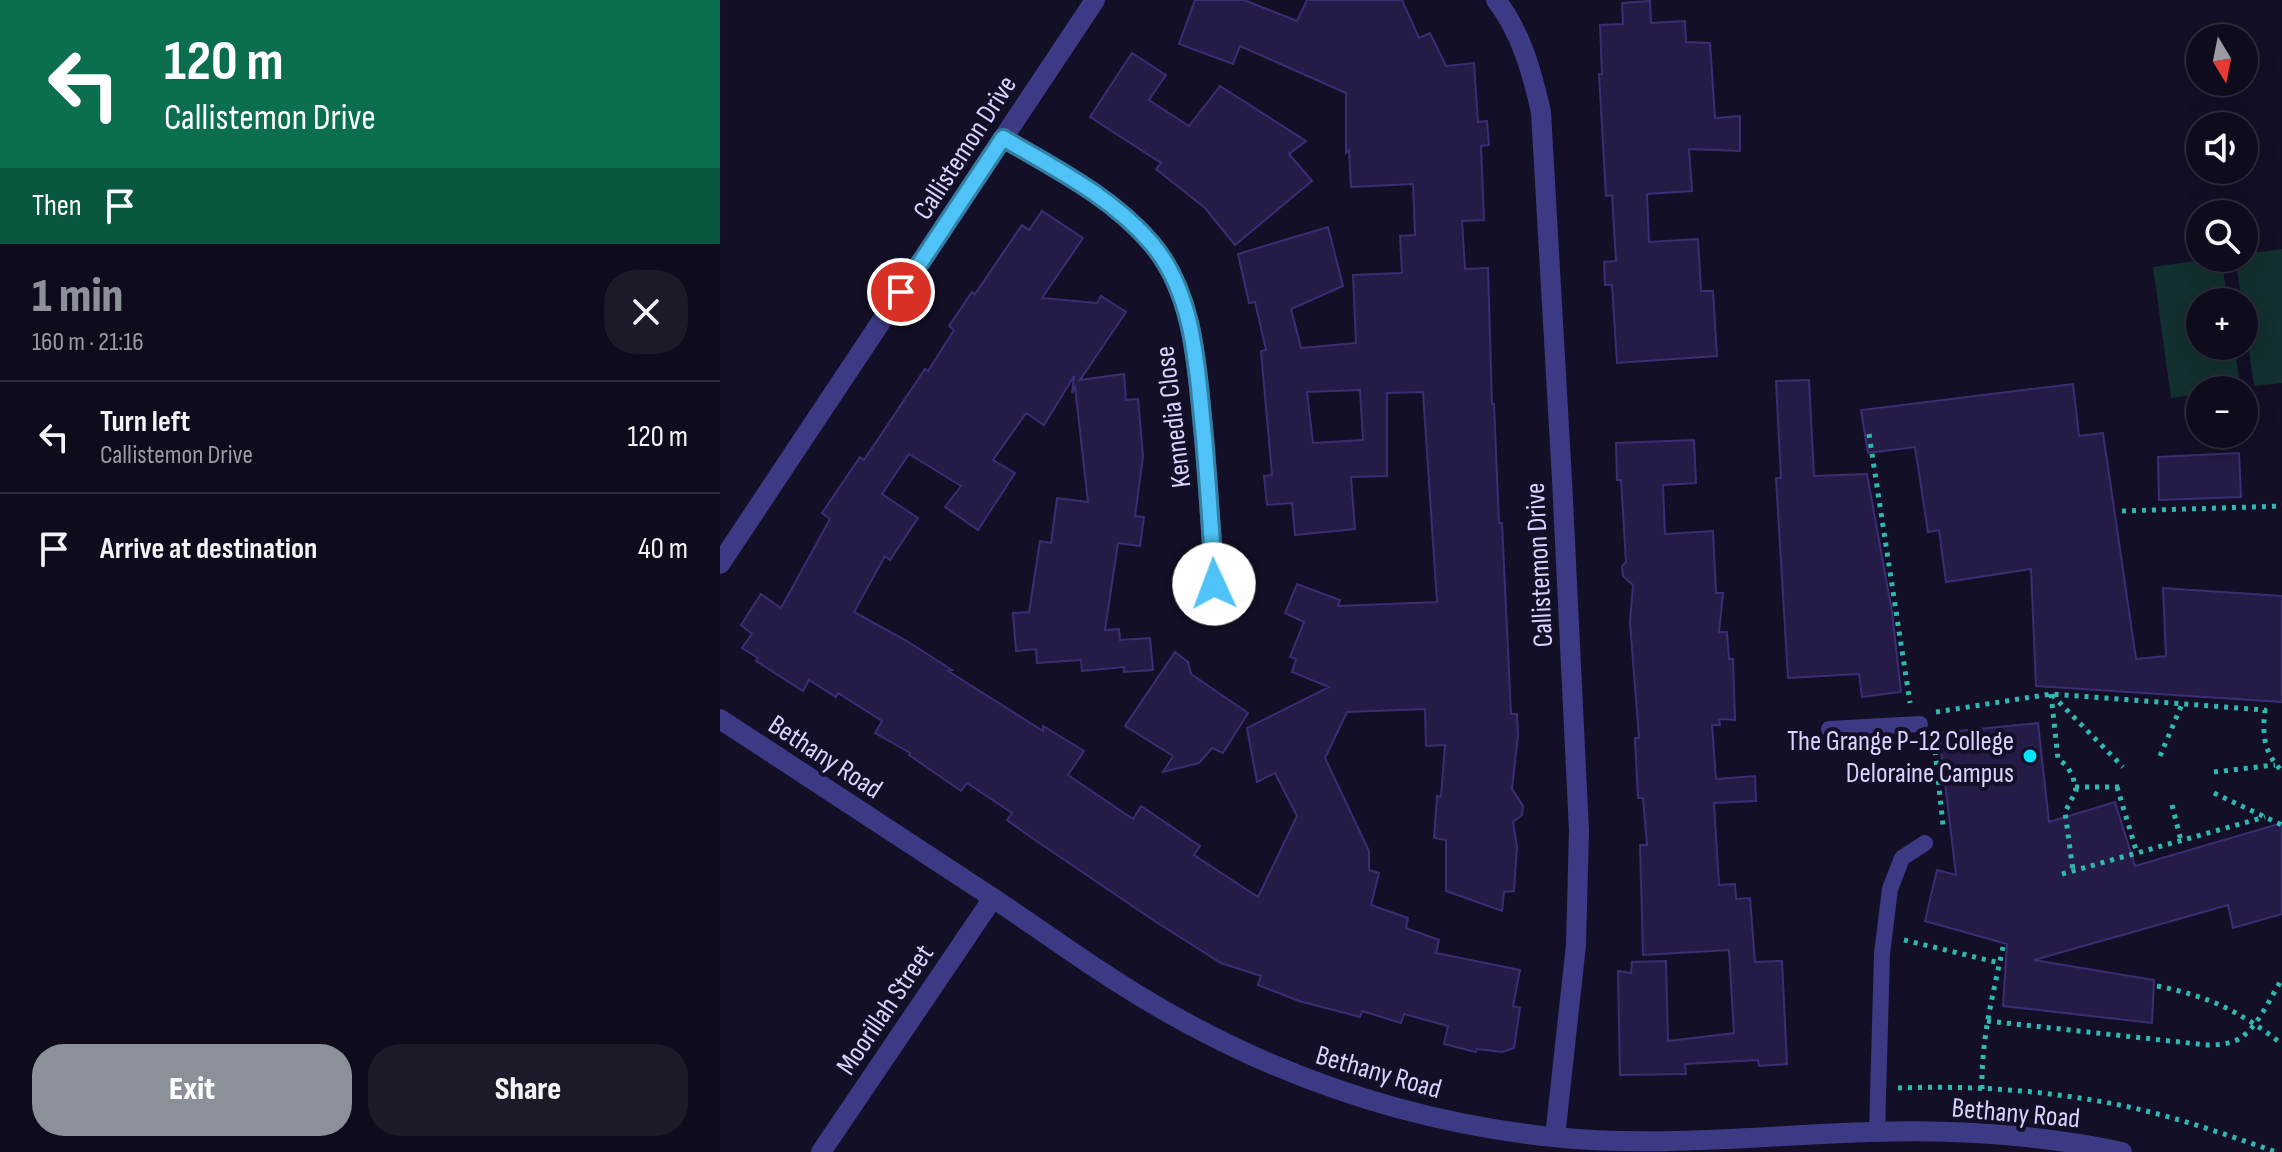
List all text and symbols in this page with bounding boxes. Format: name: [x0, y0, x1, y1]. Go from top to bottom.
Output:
north arrow: [2186, 24, 2258, 96]
map controls: [2186, 24, 2258, 448]
text: 120 m: [164, 29, 284, 96]
icon: left: [32, 32, 136, 136]
street label: Callistemon Drive: [907, 70, 1024, 226]
text: Callistemon Drive: [164, 97, 376, 140]
button: sound: [2186, 112, 2258, 184]
icon: arrive: [98, 184, 142, 228]
text: Then: [32, 188, 82, 224]
button: search: [2186, 200, 2258, 272]
pin: [867, 258, 935, 326]
text: 1 min: [32, 268, 123, 325]
button: close: [604, 270, 688, 354]
icon: arrive: [879, 270, 923, 314]
button: +: [2186, 288, 2258, 360]
text: 160 m · 21:16: [32, 327, 144, 358]
street label: Kennedia Close: [1148, 344, 1199, 490]
button: −: [2186, 376, 2258, 448]
text: Turn left: [100, 404, 190, 440]
icon: left: [32, 415, 76, 459]
text: 120 m: [627, 419, 688, 455]
text: Callistemon Drive: [100, 440, 253, 471]
street label: Callistemon Drive: [1519, 482, 1560, 648]
icon: arrive: [32, 527, 76, 571]
text: Arrive at destination: [100, 531, 317, 567]
text: 40 m: [638, 531, 688, 567]
position arrow: [1172, 542, 1256, 626]
street label: Bethany Road: [762, 708, 888, 806]
place label: The Grange P-12 College Deloraine Campus: [1787, 725, 2014, 790]
marker: The Grange P-12 College Deloraine Campus: [2021, 747, 2039, 765]
street label: Moorillah Street: [830, 938, 941, 1081]
street label: Bethany Road: [1312, 1039, 1445, 1106]
button: Exit: [32, 1044, 352, 1136]
button: Share: [368, 1044, 688, 1136]
street label: Bethany Road: [1950, 1091, 2081, 1136]

